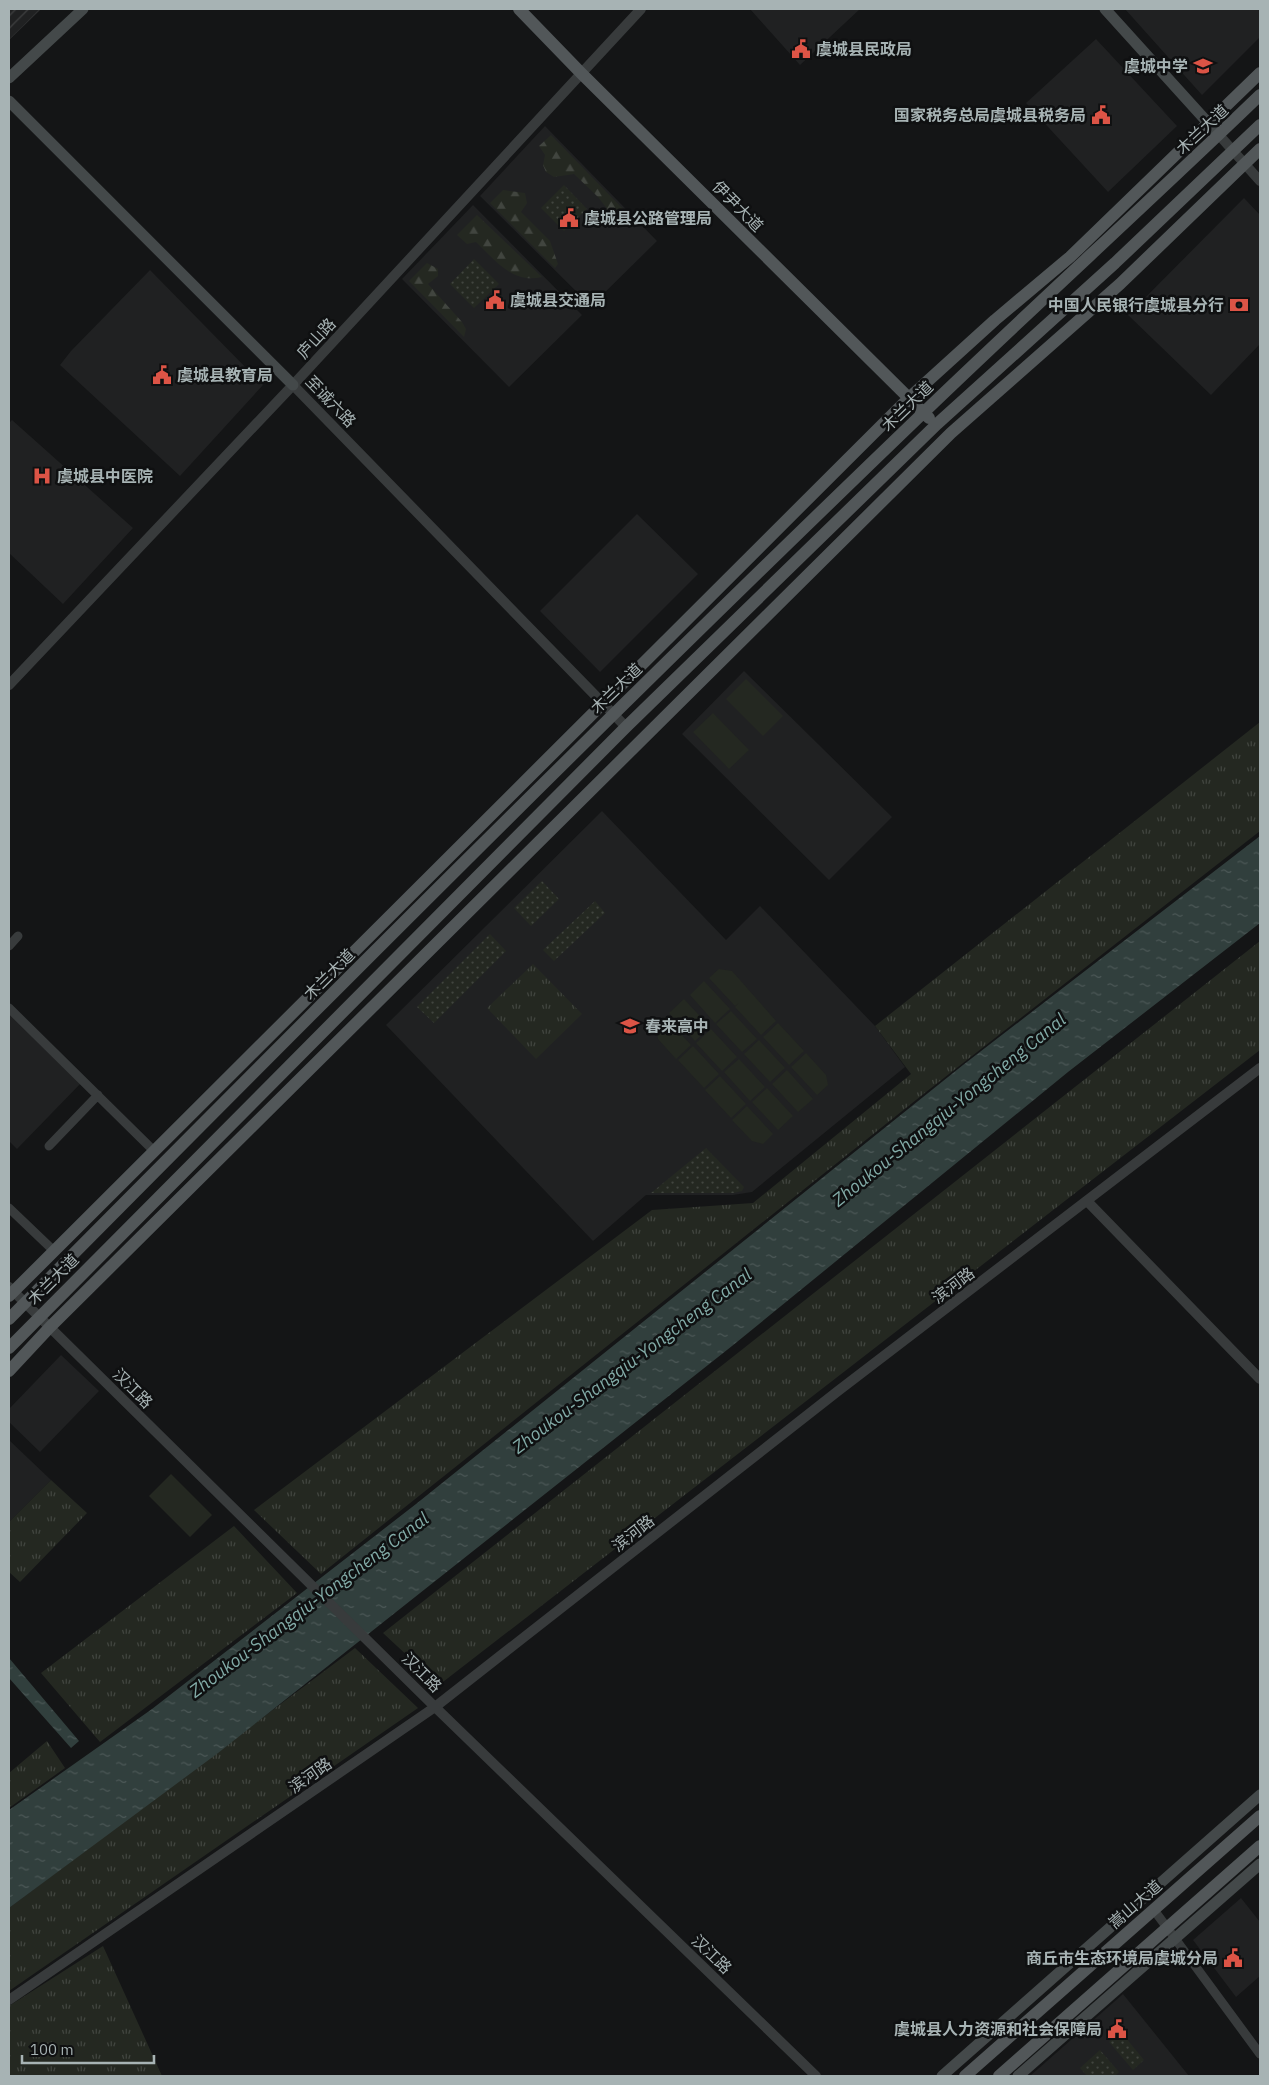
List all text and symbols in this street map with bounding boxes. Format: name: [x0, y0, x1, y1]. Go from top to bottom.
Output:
public building icon: 虞城县民政局: [790, 38, 812, 60]
place label: 虞城县民政局: [816, 39, 912, 59]
school or university icon: 虞城中学: [1192, 55, 1214, 77]
place label: 虞城中学: [1124, 56, 1188, 76]
street label: 木兰大道: [1172, 100, 1232, 158]
public building icon: 国家税务总局虞城县税务局: [1090, 104, 1112, 126]
place label: 国家税务总局虞城县税务局: [894, 105, 1086, 125]
street label: 伊尹大道: [708, 176, 768, 236]
public building icon: 虞城县公路管理局: [558, 207, 580, 229]
place label: 虞城县公路管理局: [584, 208, 712, 228]
public building icon: 虞城县交通局: [484, 289, 506, 311]
place label: 虞城县交通局: [510, 290, 606, 310]
bank icon: 中国人民银行虞城县分行: [1228, 294, 1250, 316]
place label: 中国人民银行虞城县分行: [1048, 295, 1224, 315]
street label: 庐山路: [292, 314, 340, 362]
public building icon: 虞城县教育局: [151, 364, 173, 386]
place label: 虞城县教育局: [177, 365, 273, 385]
street label: 至诚六路: [302, 371, 360, 431]
street label: 木兰大道: [877, 377, 937, 435]
hospital icon: 虞城县中医院: [31, 465, 53, 487]
place label: 虞城县中医院: [57, 466, 153, 486]
street label: 木兰大道: [586, 659, 646, 717]
street label: 木兰大道: [299, 944, 359, 1004]
water label: Zhoukou-Shangqiu-Yongcheng Canal: [826, 1008, 1070, 1212]
school or university icon: 春来高中: [619, 1015, 641, 1037]
place label: 春来高中: [645, 1016, 709, 1036]
street label: 木兰大道: [23, 1249, 83, 1309]
water label: Zhoukou-Shangqiu-Yongcheng Canal: [507, 1263, 756, 1459]
street label: 滨河路: [928, 1263, 978, 1307]
street label: 汉江路: [109, 1364, 157, 1412]
water label: Zhoukou-Shangqiu-Yongcheng Canal: [184, 1507, 433, 1703]
street label: 滨河路: [608, 1510, 658, 1556]
street label: 汉江路: [398, 1648, 446, 1696]
street label: 滨河路: [285, 1753, 335, 1797]
street label: 嵩山大道: [1104, 1875, 1166, 1933]
street label: 汉江路: [688, 1930, 736, 1978]
public building icon: 商丘市生态环境局虞城分局: [1222, 1947, 1244, 1969]
place label: 商丘市生态环境局虞城分局: [1026, 1948, 1218, 1968]
public building icon: 虞城县人力资源和社会保障局: [1106, 2018, 1128, 2040]
place label: 虞城县人力资源和社会保障局: [894, 2019, 1102, 2039]
scale bar: [22, 2032, 155, 2064]
text: 100 m: [30, 2040, 74, 2059]

